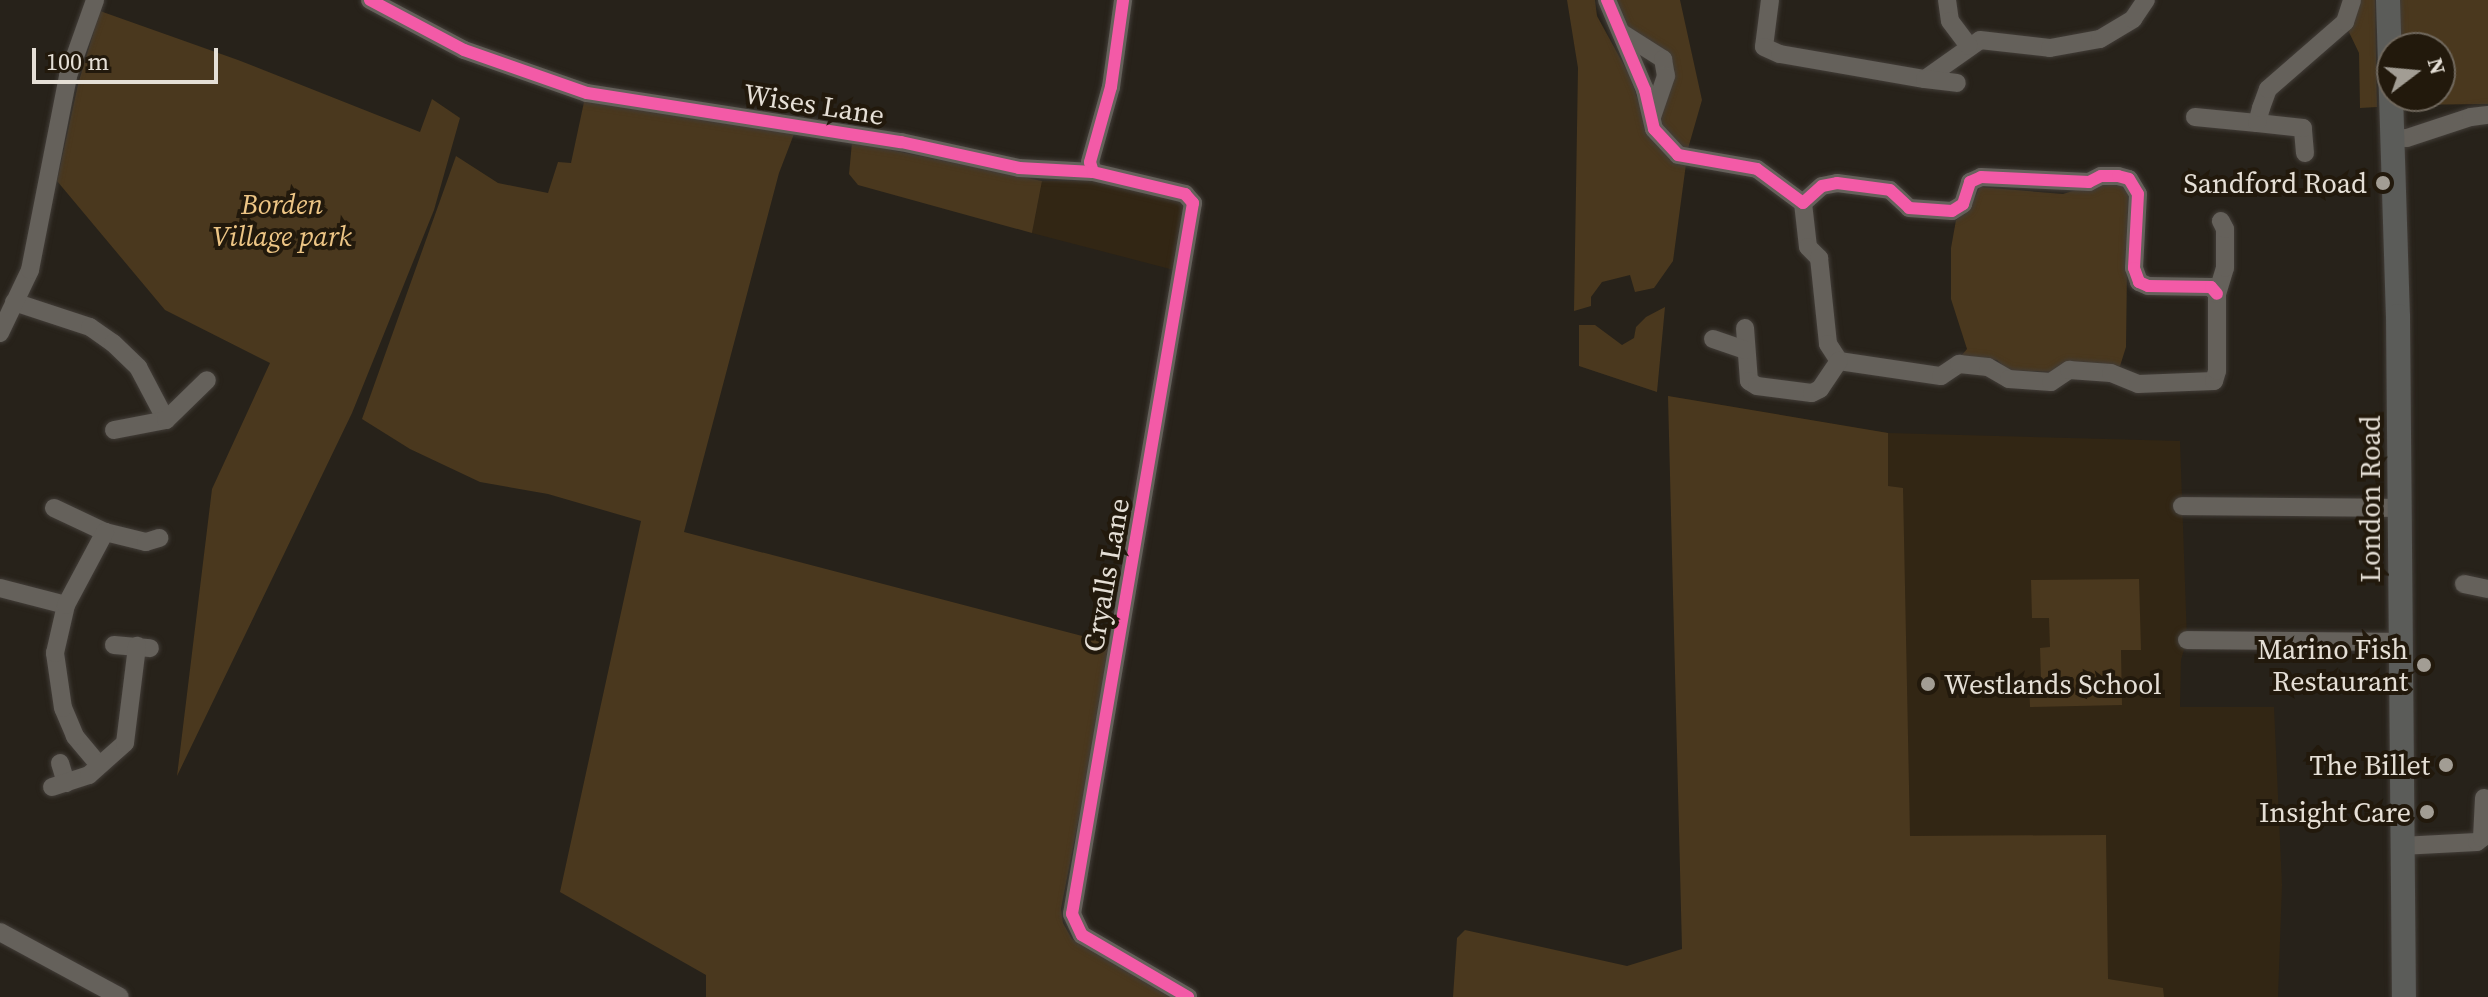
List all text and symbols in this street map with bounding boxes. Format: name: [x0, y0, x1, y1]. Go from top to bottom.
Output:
scale bar: [36, 32, 222, 82]
north arrow: [2376, 32, 2456, 112]
text: 100 m: [46, 45, 109, 78]
text: N: [2421, 54, 2454, 78]
street label: Wises Lane: [741, 76, 887, 132]
place label: Sandford Road: [2183, 166, 2367, 200]
marker: Sandford Road: [2374, 174, 2392, 192]
park label: Borden Village park: [212, 187, 352, 253]
street label: London Road: [2353, 415, 2387, 583]
street label: Cryalls Lane: [1076, 496, 1136, 654]
place label: Marino Fish Restaurant: [2257, 632, 2408, 698]
marker: Marino Fish Restaurant: [2415, 656, 2433, 674]
place label: Westlands School: [1944, 667, 2162, 701]
marker: Westlands School: [1919, 675, 1937, 693]
place label: The Billet: [2309, 748, 2430, 782]
marker: The Billet: [2437, 756, 2455, 774]
place label: Insight Care: [2259, 795, 2411, 829]
marker: Insight Care: [2418, 803, 2436, 821]

